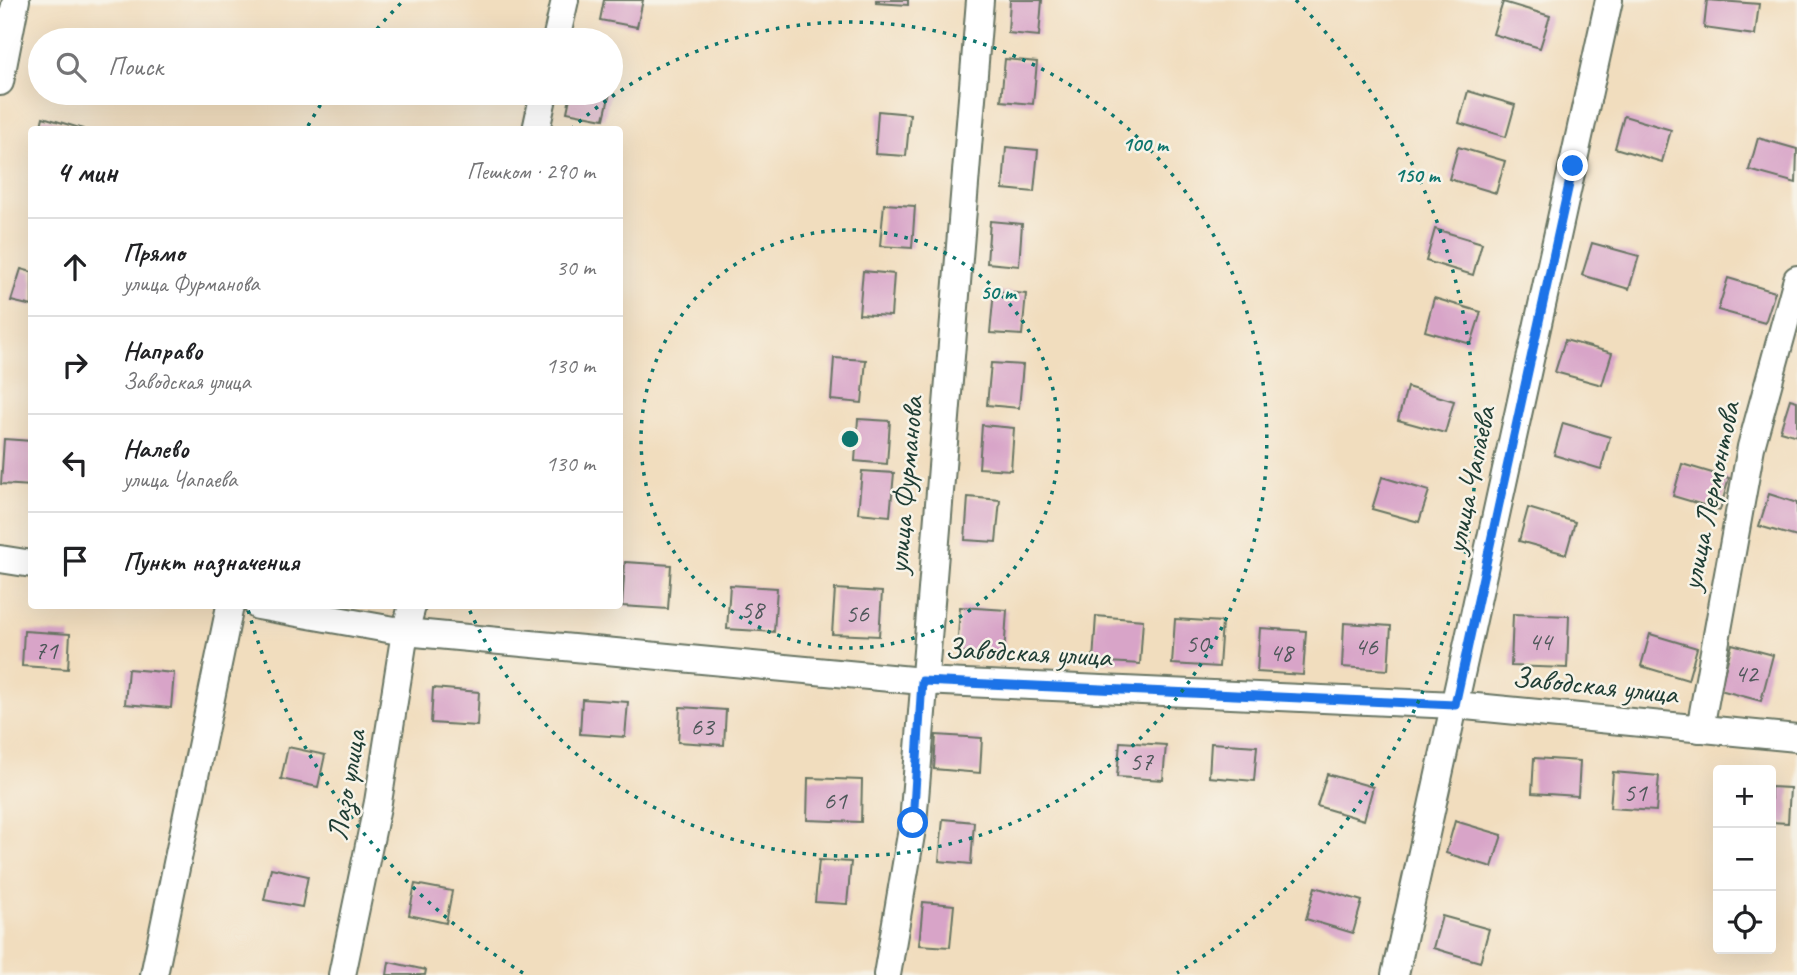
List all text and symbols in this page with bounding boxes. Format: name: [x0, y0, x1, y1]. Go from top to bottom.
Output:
search box: [28, 28, 623, 105]
icon: search: [52, 48, 90, 86]
text: Поиск: [108, 50, 163, 83]
text: 100 m: [1122, 131, 1170, 157]
route end: [1557, 150, 1588, 181]
text: 4 мин: [56, 153, 117, 191]
text: Пешком · 290 m: [467, 157, 595, 186]
text: 150 m: [1394, 162, 1442, 188]
text: Прямо: [123, 236, 185, 269]
icon: ahead: [56, 248, 94, 286]
text: 30 m: [556, 253, 595, 282]
text: улица Фурманова: [123, 269, 259, 298]
text: 50 m: [980, 279, 1018, 305]
text: Направо: [123, 334, 202, 367]
icon: right: [56, 346, 94, 384]
text: 130 m: [546, 351, 595, 380]
text: Заводская улица: [123, 367, 251, 396]
street label: улица Фурманова: [878, 393, 932, 577]
street label: улица Лермонтова: [1671, 397, 1749, 596]
street label: улица Чапаева: [1436, 401, 1504, 559]
centre of rings: [838, 427, 862, 451]
text: Налево: [123, 432, 189, 465]
icon: left: [56, 444, 94, 482]
text: 130 m: [546, 449, 595, 478]
text: улица Чапаева: [123, 465, 237, 494]
icon: arrive: [56, 542, 94, 580]
text: Пункт назначения: [123, 545, 299, 578]
house number: 58: [740, 593, 766, 626]
house number: 56: [845, 597, 870, 630]
house number: 44: [1528, 625, 1554, 658]
house number: 50: [1185, 627, 1211, 660]
street label: Заводская улица: [944, 629, 1114, 675]
house number: 46: [1354, 630, 1379, 663]
house number: 71: [34, 634, 59, 667]
house number: 48: [1269, 636, 1295, 669]
street label: Заводская улица: [1510, 657, 1682, 713]
house number: 42: [1734, 657, 1760, 690]
house number: 63: [690, 710, 716, 743]
street label: Лазо улица: [318, 725, 375, 843]
house number: 57: [1129, 745, 1154, 778]
map controls: [1713, 765, 1776, 954]
button: +: [1713, 765, 1776, 828]
house number: 51: [1623, 776, 1648, 809]
house number: 61: [823, 784, 848, 817]
route start: [897, 807, 928, 838]
button: −: [1713, 828, 1776, 891]
button: locate: [1713, 891, 1776, 954]

